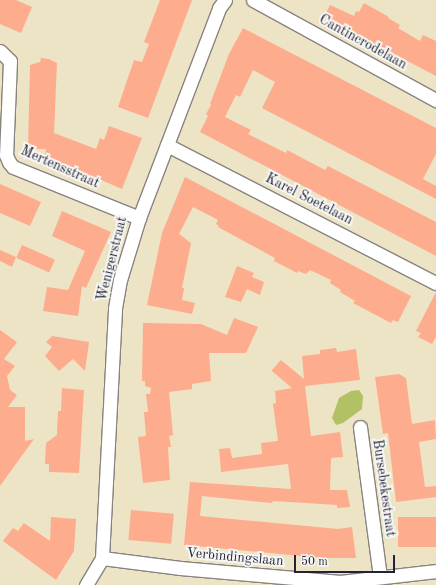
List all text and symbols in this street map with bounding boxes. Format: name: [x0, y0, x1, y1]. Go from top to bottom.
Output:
street label: Cantincrodelaan: [316, 11, 410, 73]
street label: Mertensstraat: [18, 142, 102, 192]
street label: Karel Soetelaan: [262, 170, 356, 228]
street label: Wenigerstraat: [93, 215, 131, 303]
street label: Bursebekestraat: [369, 438, 399, 538]
street label: Verbindingslaan: [186, 544, 284, 570]
scale bar: [296, 547, 397, 573]
text: 50 m: [301, 556, 328, 568]

